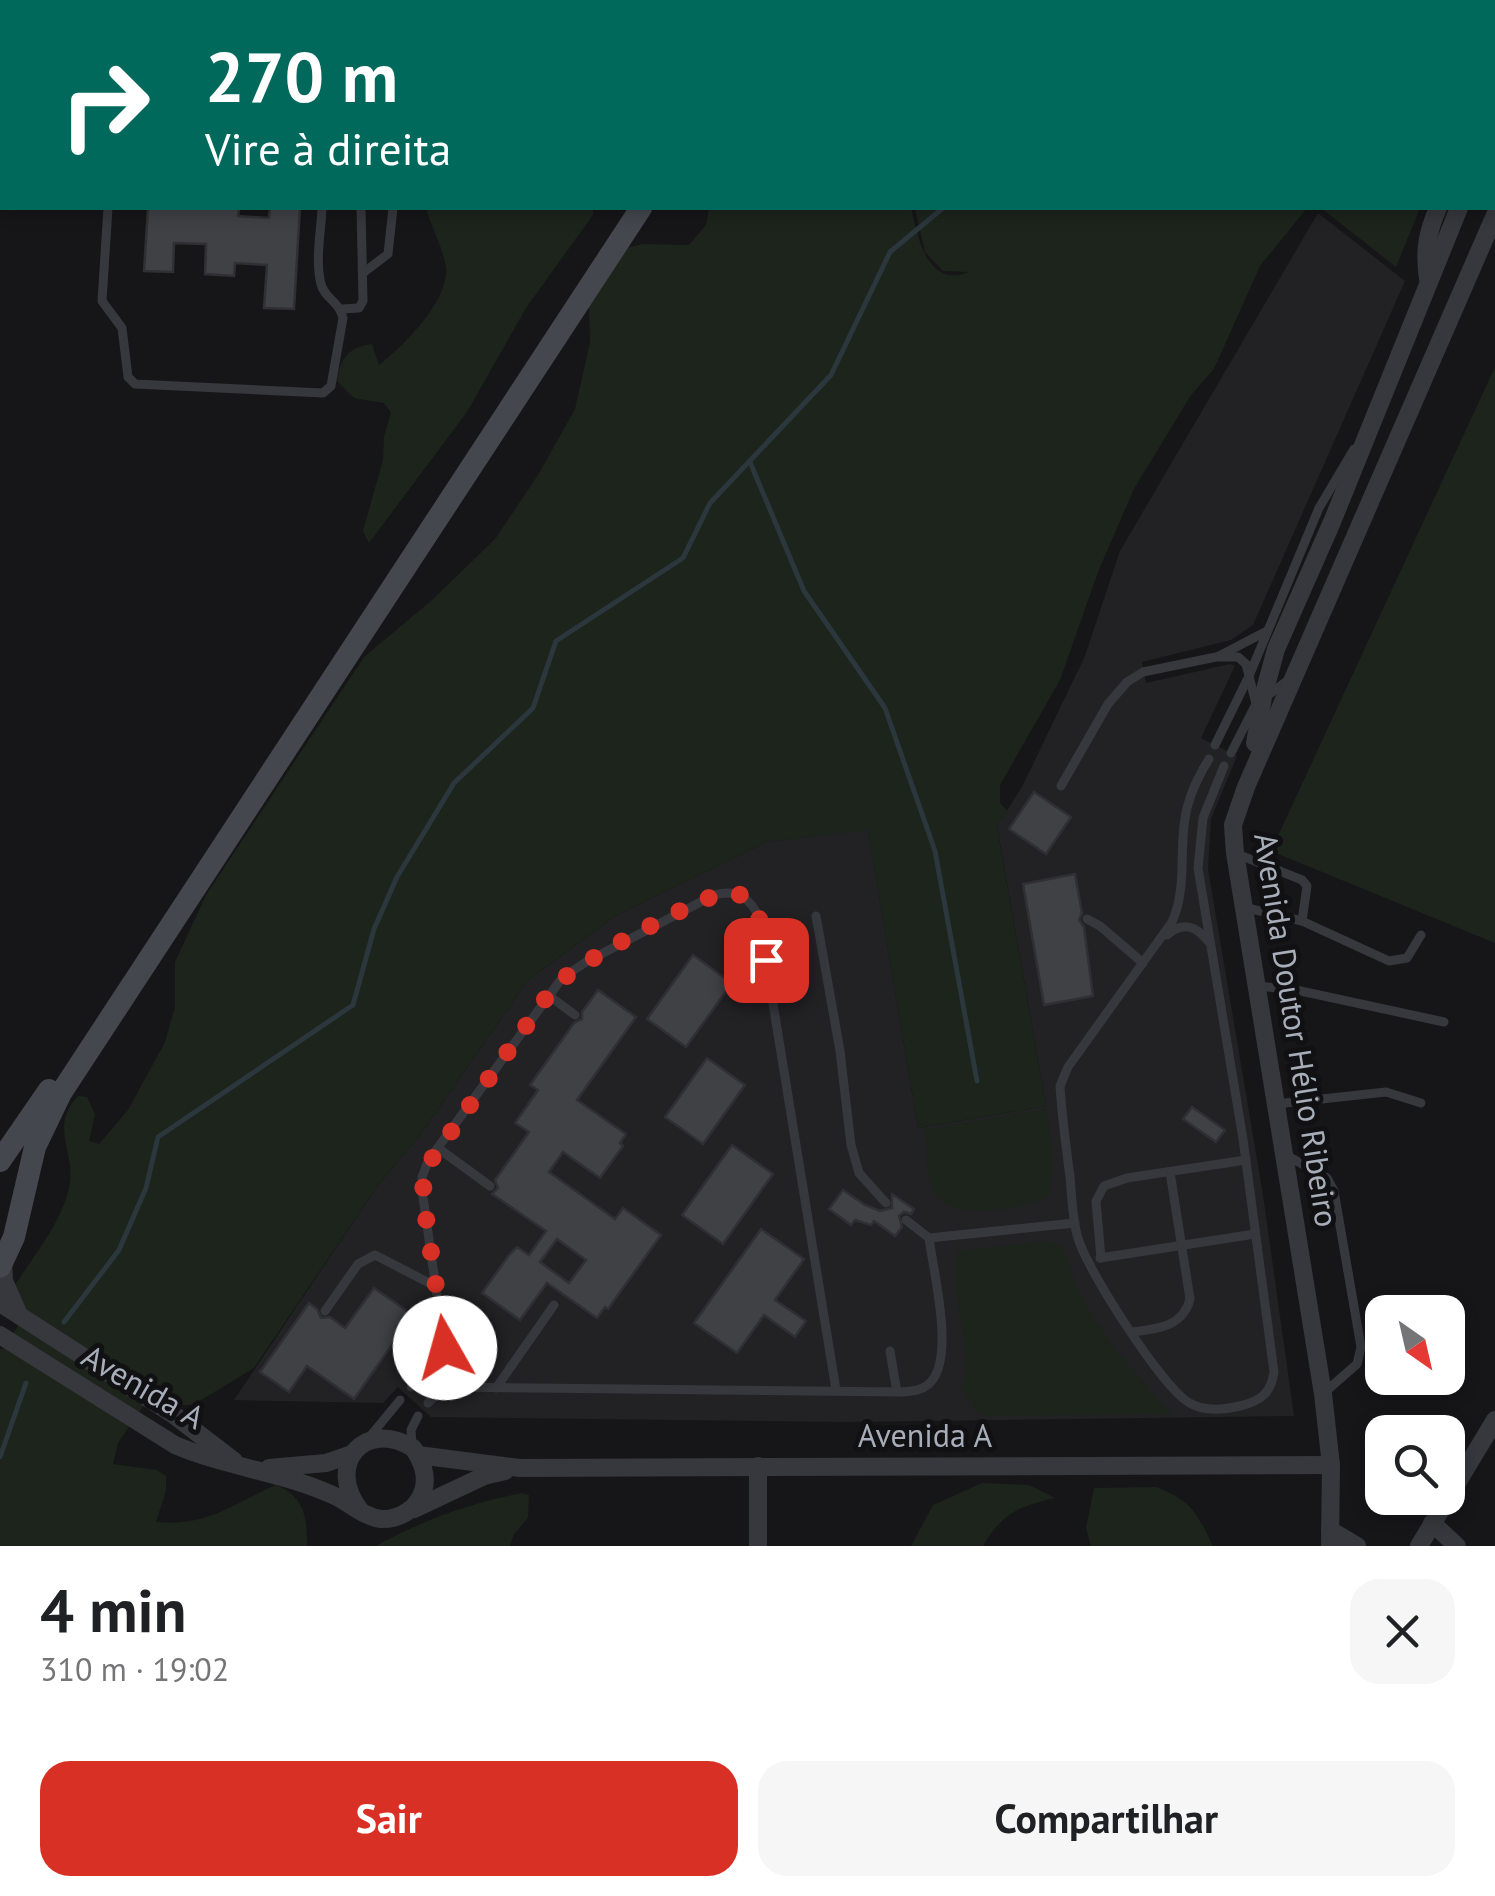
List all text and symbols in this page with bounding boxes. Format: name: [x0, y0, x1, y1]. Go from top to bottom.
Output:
text: 270 m: [205, 31, 398, 121]
icon: right: [40, 40, 170, 170]
text: Vire à direita: [205, 119, 451, 177]
street label: Avenida Doutor Hélio Ribeiro: [1245, 830, 1349, 1230]
pin: [724, 918, 809, 1003]
icon: arrive: [739, 933, 794, 988]
north arrow: [1365, 1295, 1465, 1395]
map controls: [1365, 1295, 1465, 1515]
position arrow: [393, 1296, 497, 1400]
street label: Avenida A: [75, 1334, 212, 1438]
street label: Avenida A: [858, 1414, 992, 1456]
button: search: [1365, 1415, 1465, 1515]
text: 4 min: [40, 1571, 186, 1649]
button: close: [1350, 1579, 1455, 1684]
text: 310 m · 19:02: [40, 1648, 229, 1690]
button: Sair: [40, 1761, 738, 1876]
button: Compartilhar: [758, 1761, 1455, 1876]

